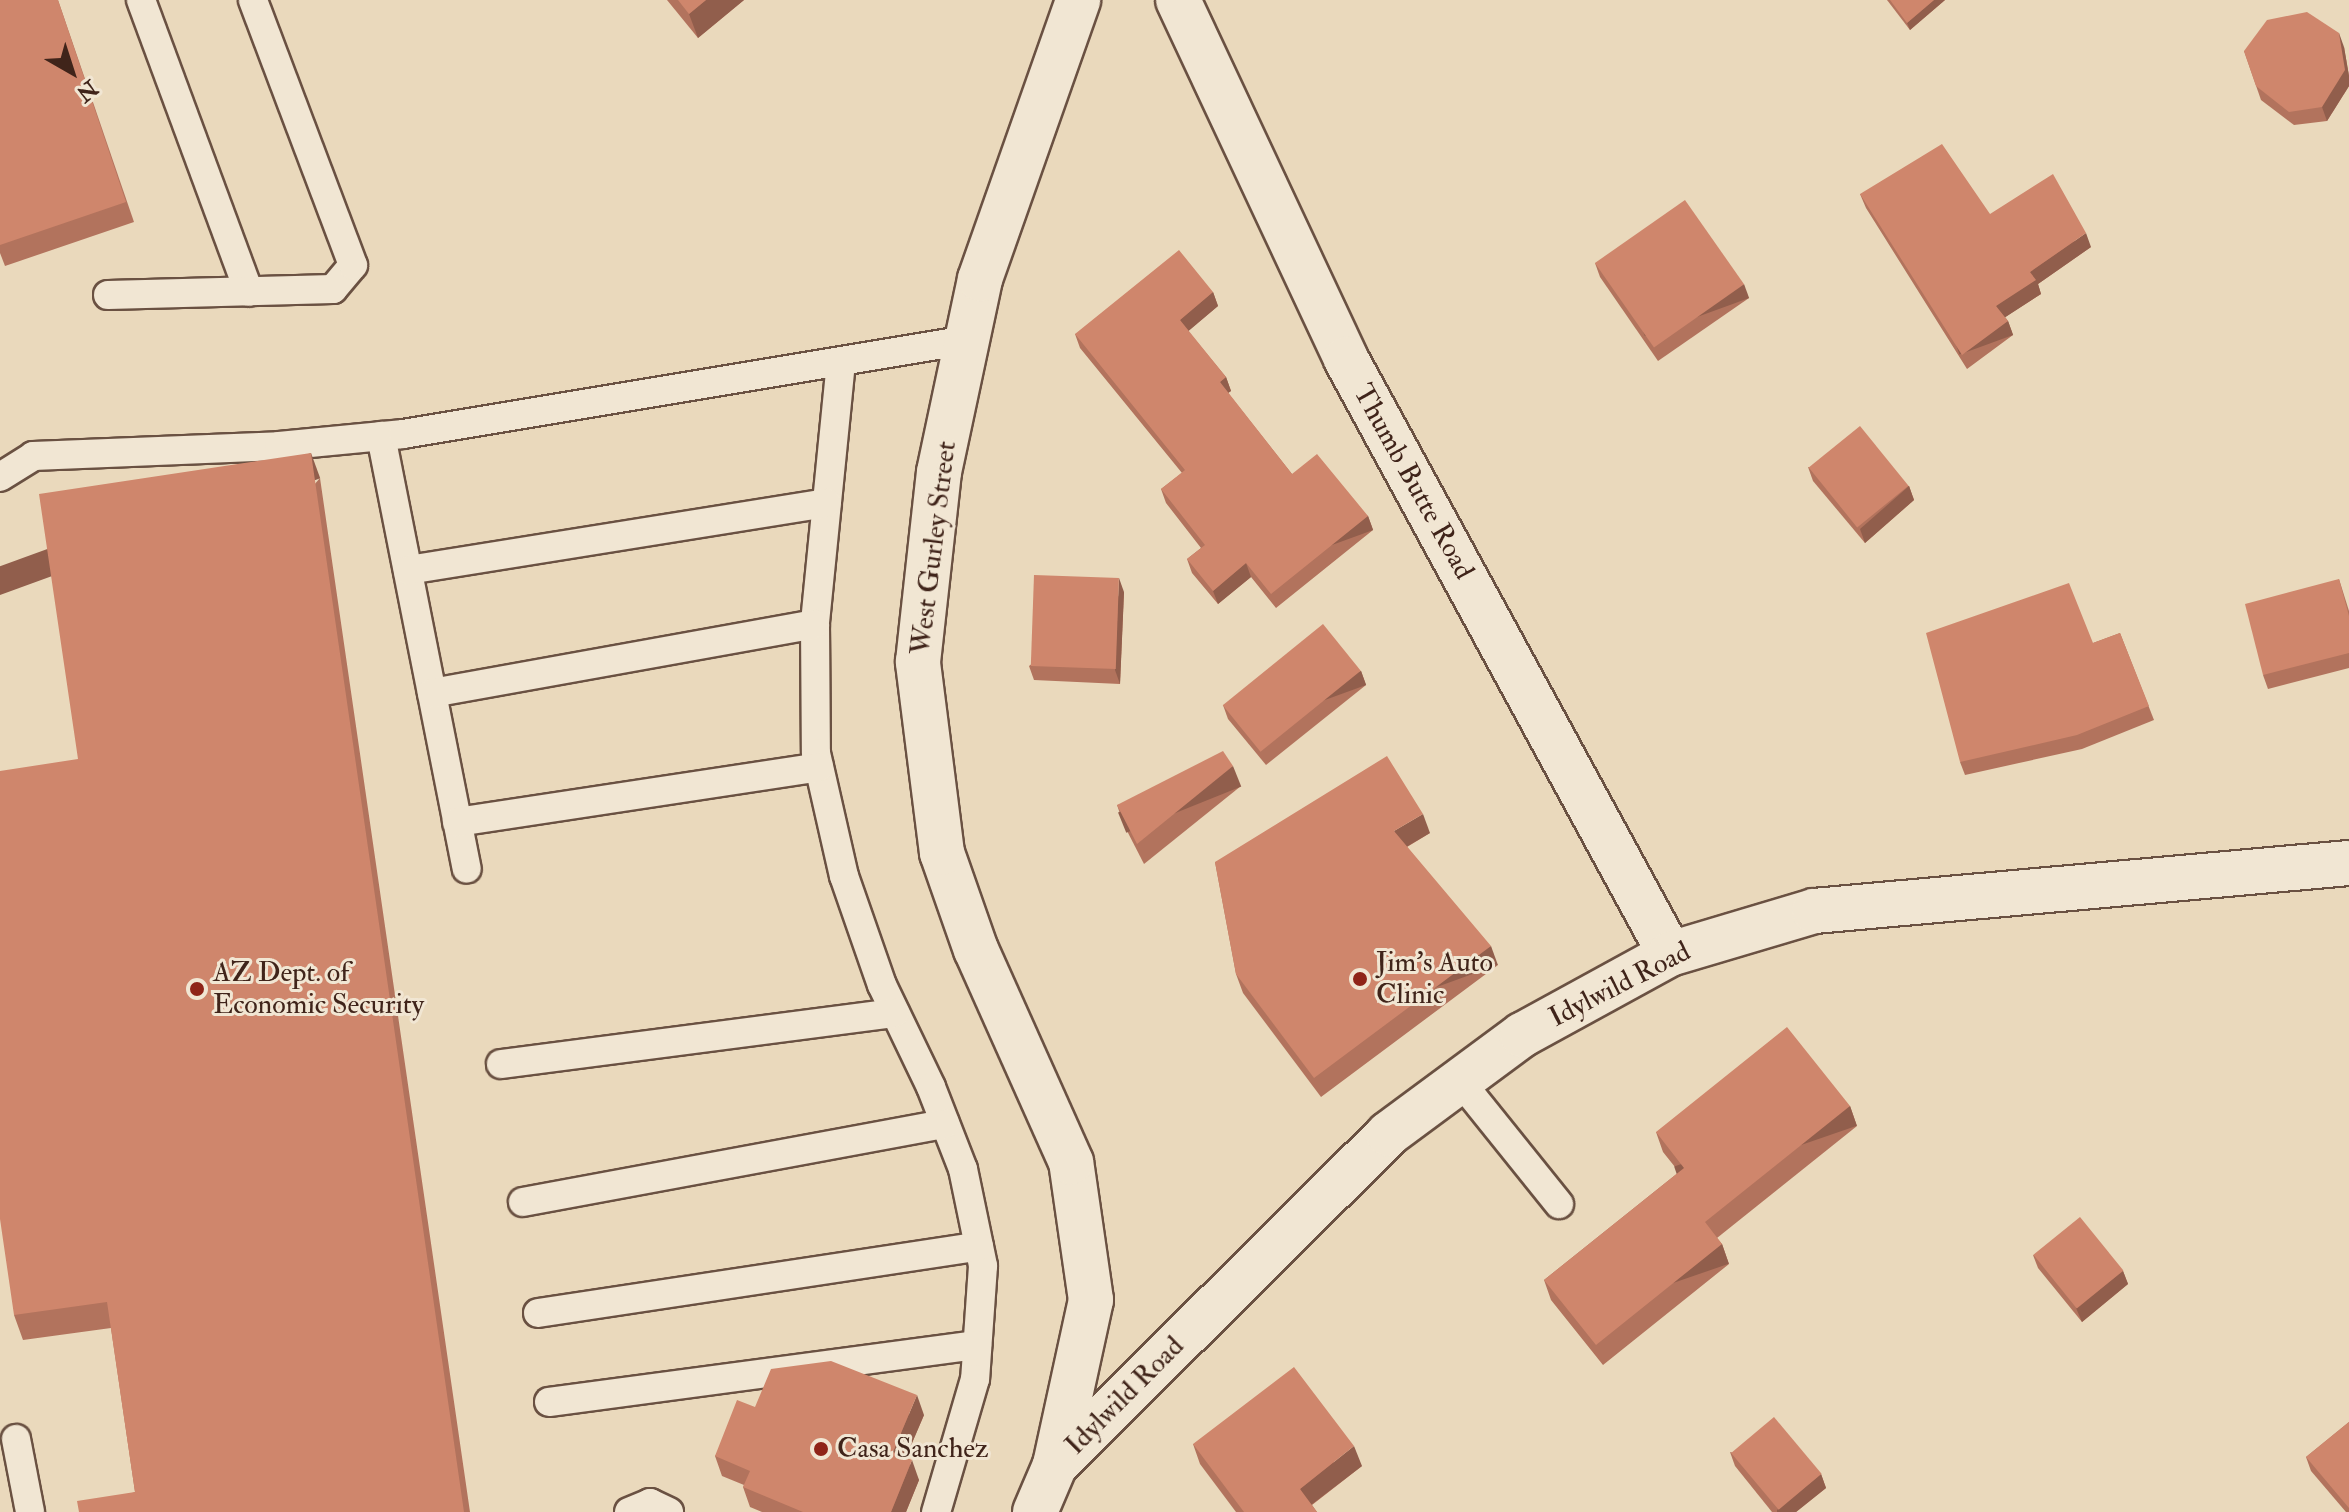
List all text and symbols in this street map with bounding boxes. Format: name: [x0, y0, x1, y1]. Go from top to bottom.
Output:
north arrow: [32, 32, 112, 112]
text: N: [71, 74, 104, 108]
street label: Thumb Butte Road: [1345, 379, 1481, 585]
street label: West Gurley Street: [904, 439, 964, 657]
street label: Idylwild Road: [1544, 935, 1696, 1035]
place label: Jim's Auto Clinic: [1376, 946, 1493, 1012]
place label: AZ Dept. of Economic Security: [213, 956, 424, 1022]
marker: Jim's Auto Clinic: [1351, 970, 1369, 988]
marker: AZ Dept. of Economic Security: [188, 980, 206, 998]
street label: Idylwild Road: [1059, 1330, 1191, 1462]
place label: Casa Sanchez: [837, 1432, 989, 1466]
marker: Casa Sanchez: [812, 1440, 830, 1458]

